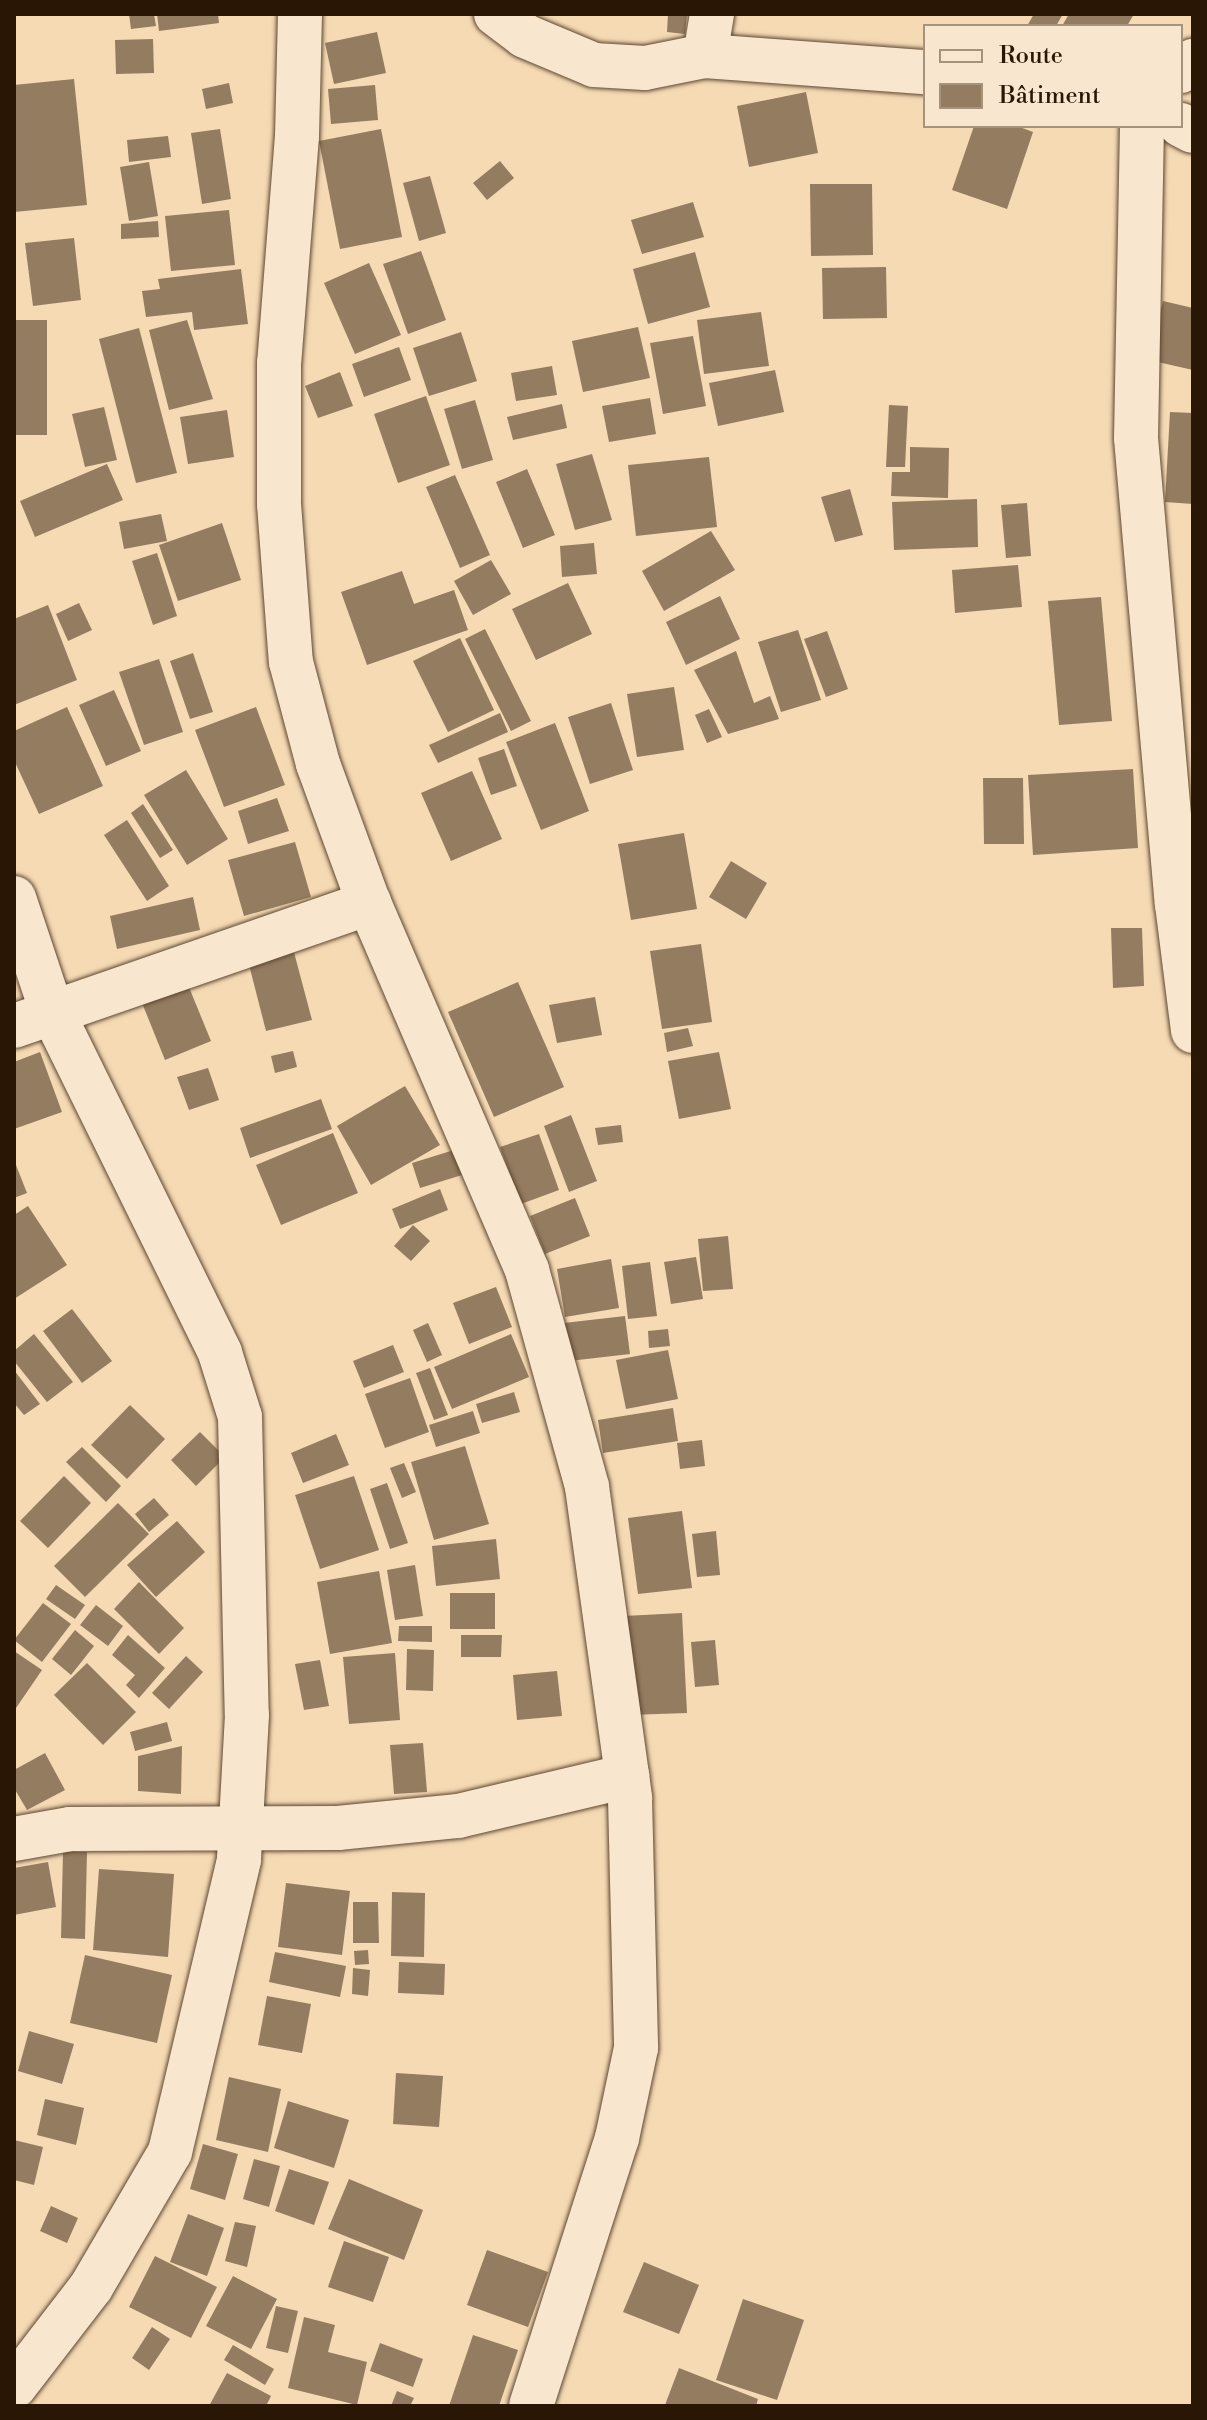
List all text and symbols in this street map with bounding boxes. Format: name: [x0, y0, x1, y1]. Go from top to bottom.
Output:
legend: [923, 24, 1183, 128]
text: Route: [999, 41, 1063, 71]
text: Bâtiment: [999, 81, 1100, 111]

